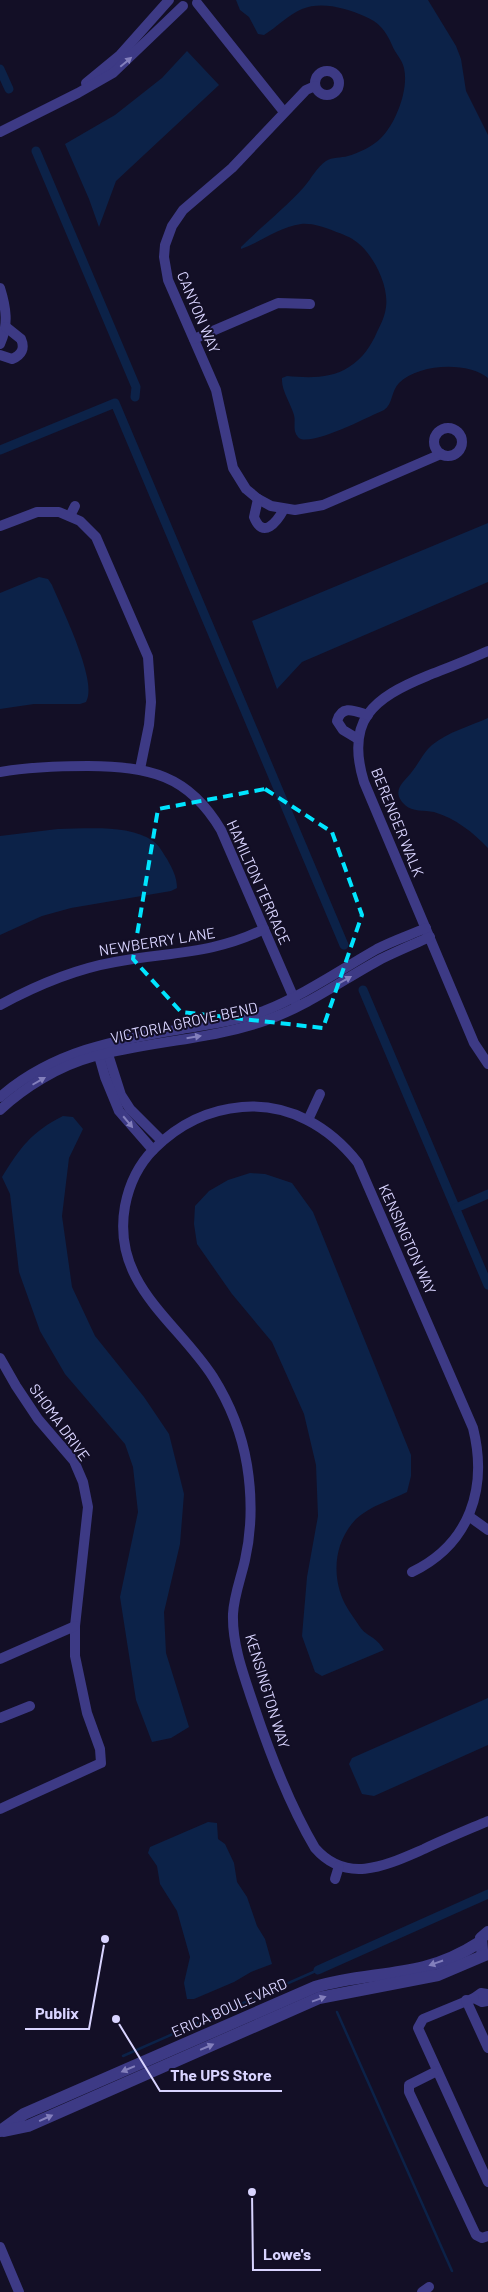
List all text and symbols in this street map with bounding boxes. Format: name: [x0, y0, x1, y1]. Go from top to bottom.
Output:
one-way arrow: [119, 56, 132, 67]
street label: CANYON WAY: [174, 268, 224, 356]
street label: BERENGER WALK: [368, 765, 428, 879]
street label: HAMILTON TERRACE: [223, 817, 295, 947]
street label: NEWBERRY LANE: [98, 923, 216, 959]
one-way arrow: [338, 975, 351, 984]
street label: VICTORIA GROVE BEND: [109, 998, 259, 1046]
one-way arrow: [187, 1032, 203, 1040]
one-way arrow: [33, 1077, 46, 1086]
one-way arrow: [123, 1115, 134, 1128]
street label: KENSINGTON WAY: [376, 1181, 440, 1297]
street label: SHOMA DRIVE: [26, 1380, 94, 1464]
street label: KENSINGTON WAY: [242, 1632, 294, 1750]
one-way arrow: [428, 1959, 443, 1967]
street label: ERICA BOULEVARD: [168, 1973, 290, 2041]
one-way arrow: [311, 1995, 326, 2002]
callout: Publix: [25, 1998, 89, 2029]
text: Publix: [35, 2003, 79, 2022]
one-way arrow: [200, 2042, 214, 2050]
callout: The UPS Store: [160, 2060, 282, 2091]
one-way arrow: [121, 2065, 135, 2073]
text: The UPS Store: [170, 2065, 272, 2084]
one-way arrow: [39, 2113, 53, 2121]
callout: Lowe's: [253, 2239, 321, 2270]
text: Lowe's: [263, 2244, 311, 2263]

